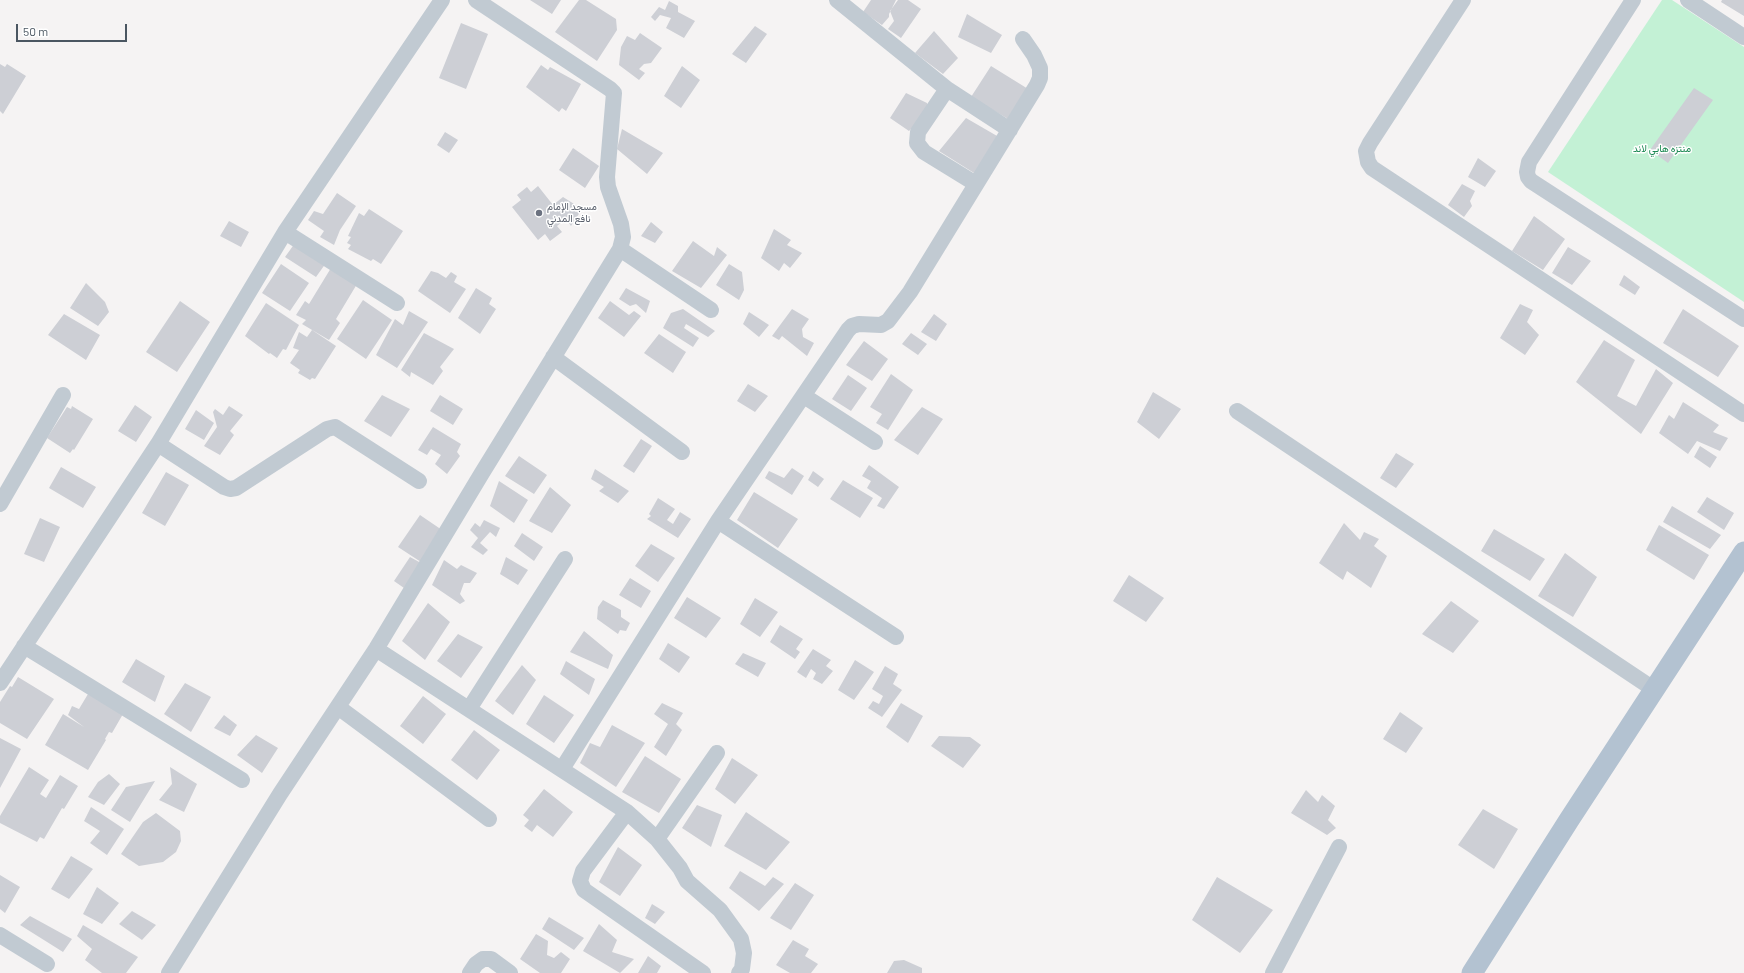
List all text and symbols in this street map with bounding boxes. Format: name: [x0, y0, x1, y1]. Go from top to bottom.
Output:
scale bar: [18, 16, 129, 42]
text: 50 m: [23, 24, 48, 38]
park label: منتزه هابي لاند: [1633, 143, 1691, 155]
place label: مسجد الإمام نافع المدني: [547, 201, 597, 224]
marker: مسجد الإمام نافع المدني: [534, 208, 544, 218]

